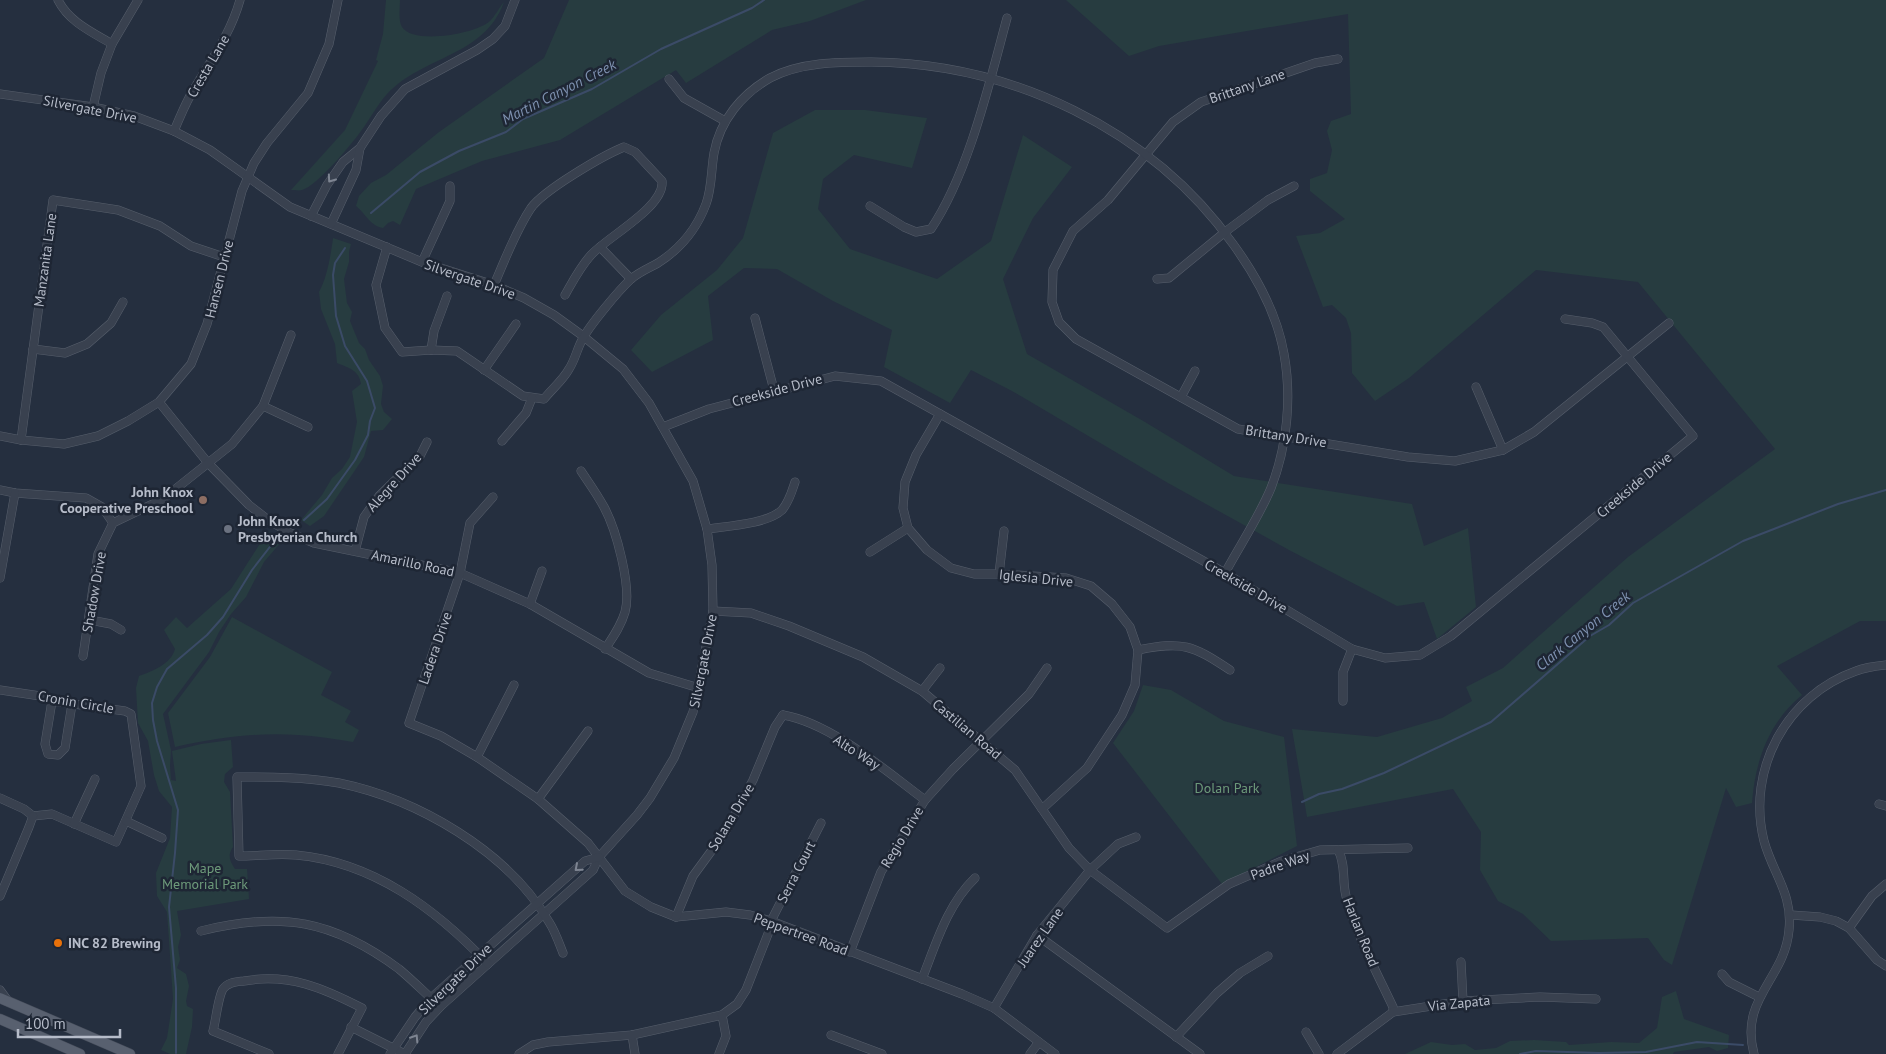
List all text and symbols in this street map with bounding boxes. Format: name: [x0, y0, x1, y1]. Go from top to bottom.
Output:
street label: Cresta Lane: [183, 31, 233, 101]
water label: Martin Canyon Creek: [499, 54, 620, 129]
street label: Brittany Lane: [1207, 65, 1287, 107]
street label: Silvergate Drive: [42, 91, 138, 127]
one-way arrow: [328, 173, 337, 182]
street label: Manzanita Lane: [30, 212, 60, 308]
street label: Hansen Drive: [201, 238, 237, 320]
street label: Silvergate Drive: [422, 255, 518, 303]
street label: Creekside Drive: [730, 369, 824, 411]
street label: Brittany Drive: [1244, 421, 1328, 451]
street label: Creekside Drive: [1593, 448, 1675, 522]
street label: Alegre Drive: [363, 449, 425, 515]
place label: John Knox Cooperative Preschool: [60, 483, 194, 517]
marker: John Knox Cooperative Preschool: [197, 494, 209, 506]
place label: John Knox Presbyterian Church: [237, 512, 357, 546]
marker: John Knox Presbyterian Church: [222, 523, 234, 535]
street label: Amarillo Road: [370, 545, 456, 581]
street label: Shadow Drive: [78, 550, 110, 634]
street label: Creekside Drive: [1201, 555, 1291, 617]
street label: Iglesia Drive: [998, 565, 1074, 591]
water label: Clark Canyon Creek: [1532, 586, 1635, 675]
street label: Ladera Drive: [414, 609, 456, 687]
street label: Silvergate Drive: [685, 613, 721, 709]
street label: Cronin Circle: [37, 686, 115, 718]
street label: Castilian Road: [929, 695, 1005, 763]
street label: Alto Way: [830, 730, 884, 774]
park label: Dolan Park: [1195, 779, 1260, 797]
street label: Solana Drive: [704, 780, 758, 854]
street label: Regio Drive: [877, 803, 927, 871]
street label: Serra Court: [773, 838, 819, 906]
street label: Padre Way: [1248, 846, 1312, 884]
park label: Mape Memorial Park: [162, 859, 248, 893]
one-way arrow: [574, 862, 583, 871]
street label: Harlan Road: [1339, 895, 1383, 969]
street label: Juarez Lane: [1012, 904, 1067, 971]
street label: Peppertree Road: [751, 909, 851, 959]
place label: INC 82 Brewing: [68, 934, 161, 952]
marker: INC 82 Brewing: [52, 937, 64, 949]
street label: Silvergate Drive: [415, 940, 495, 1018]
street label: Via Zapata: [1426, 991, 1491, 1015]
scale bar: [18, 1006, 120, 1038]
text: 100 m: [25, 1014, 66, 1033]
one-way arrow: [409, 1034, 419, 1043]

